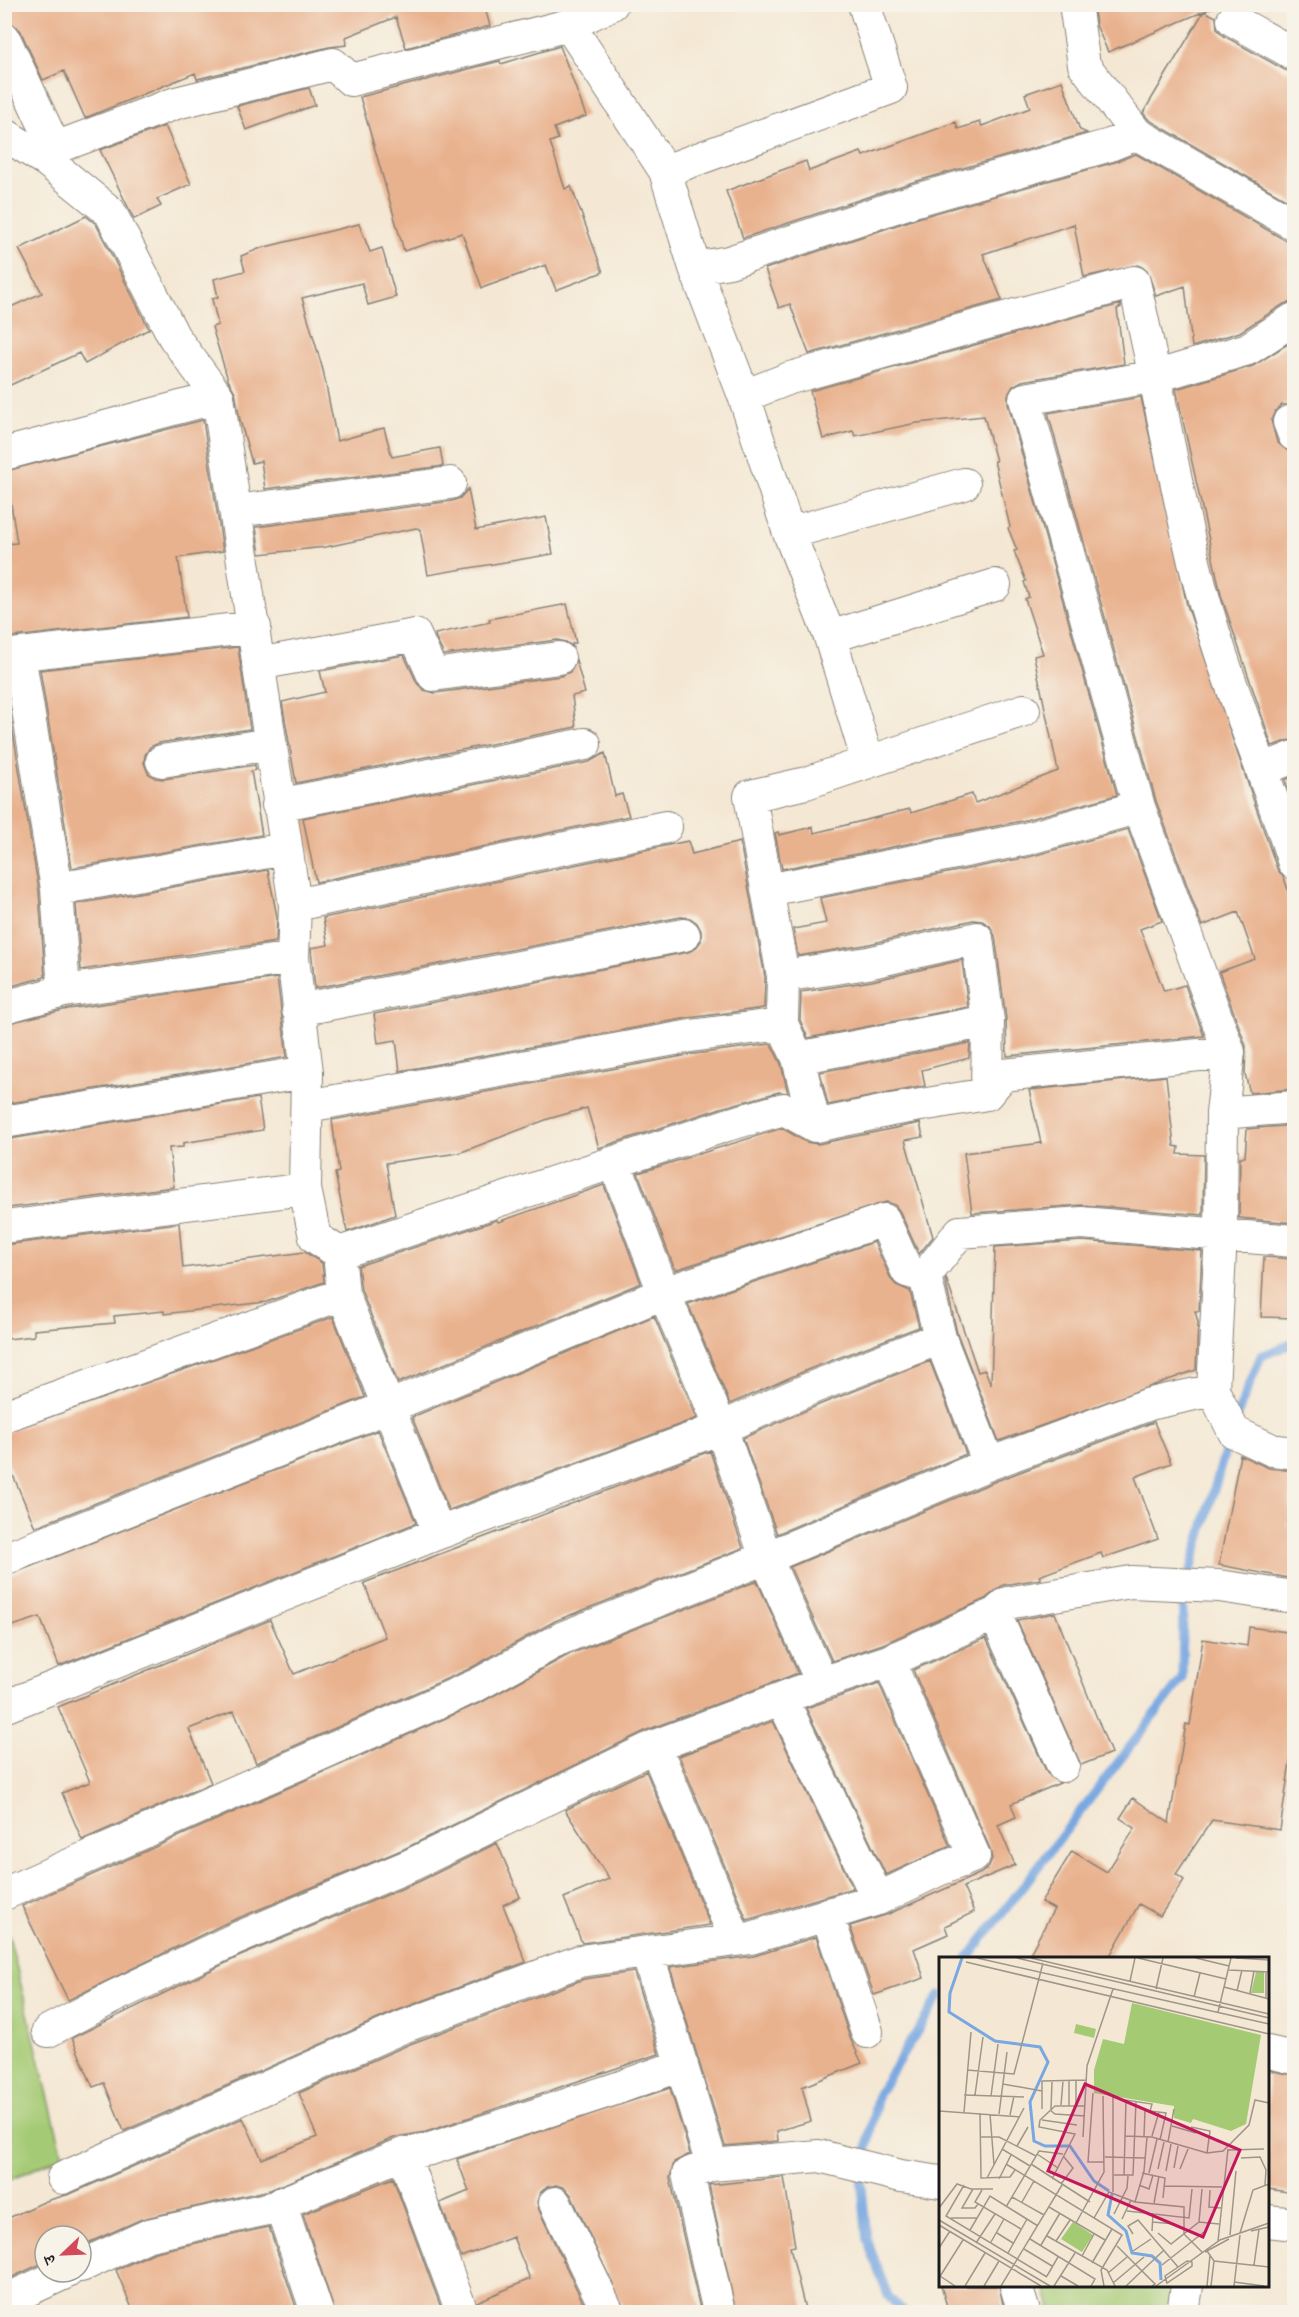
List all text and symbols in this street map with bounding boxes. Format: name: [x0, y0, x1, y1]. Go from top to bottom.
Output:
inset map: [939, 1957, 1269, 2287]
north arrow: [33, 2224, 93, 2284]
text: उ: [38, 2250, 61, 2268]

